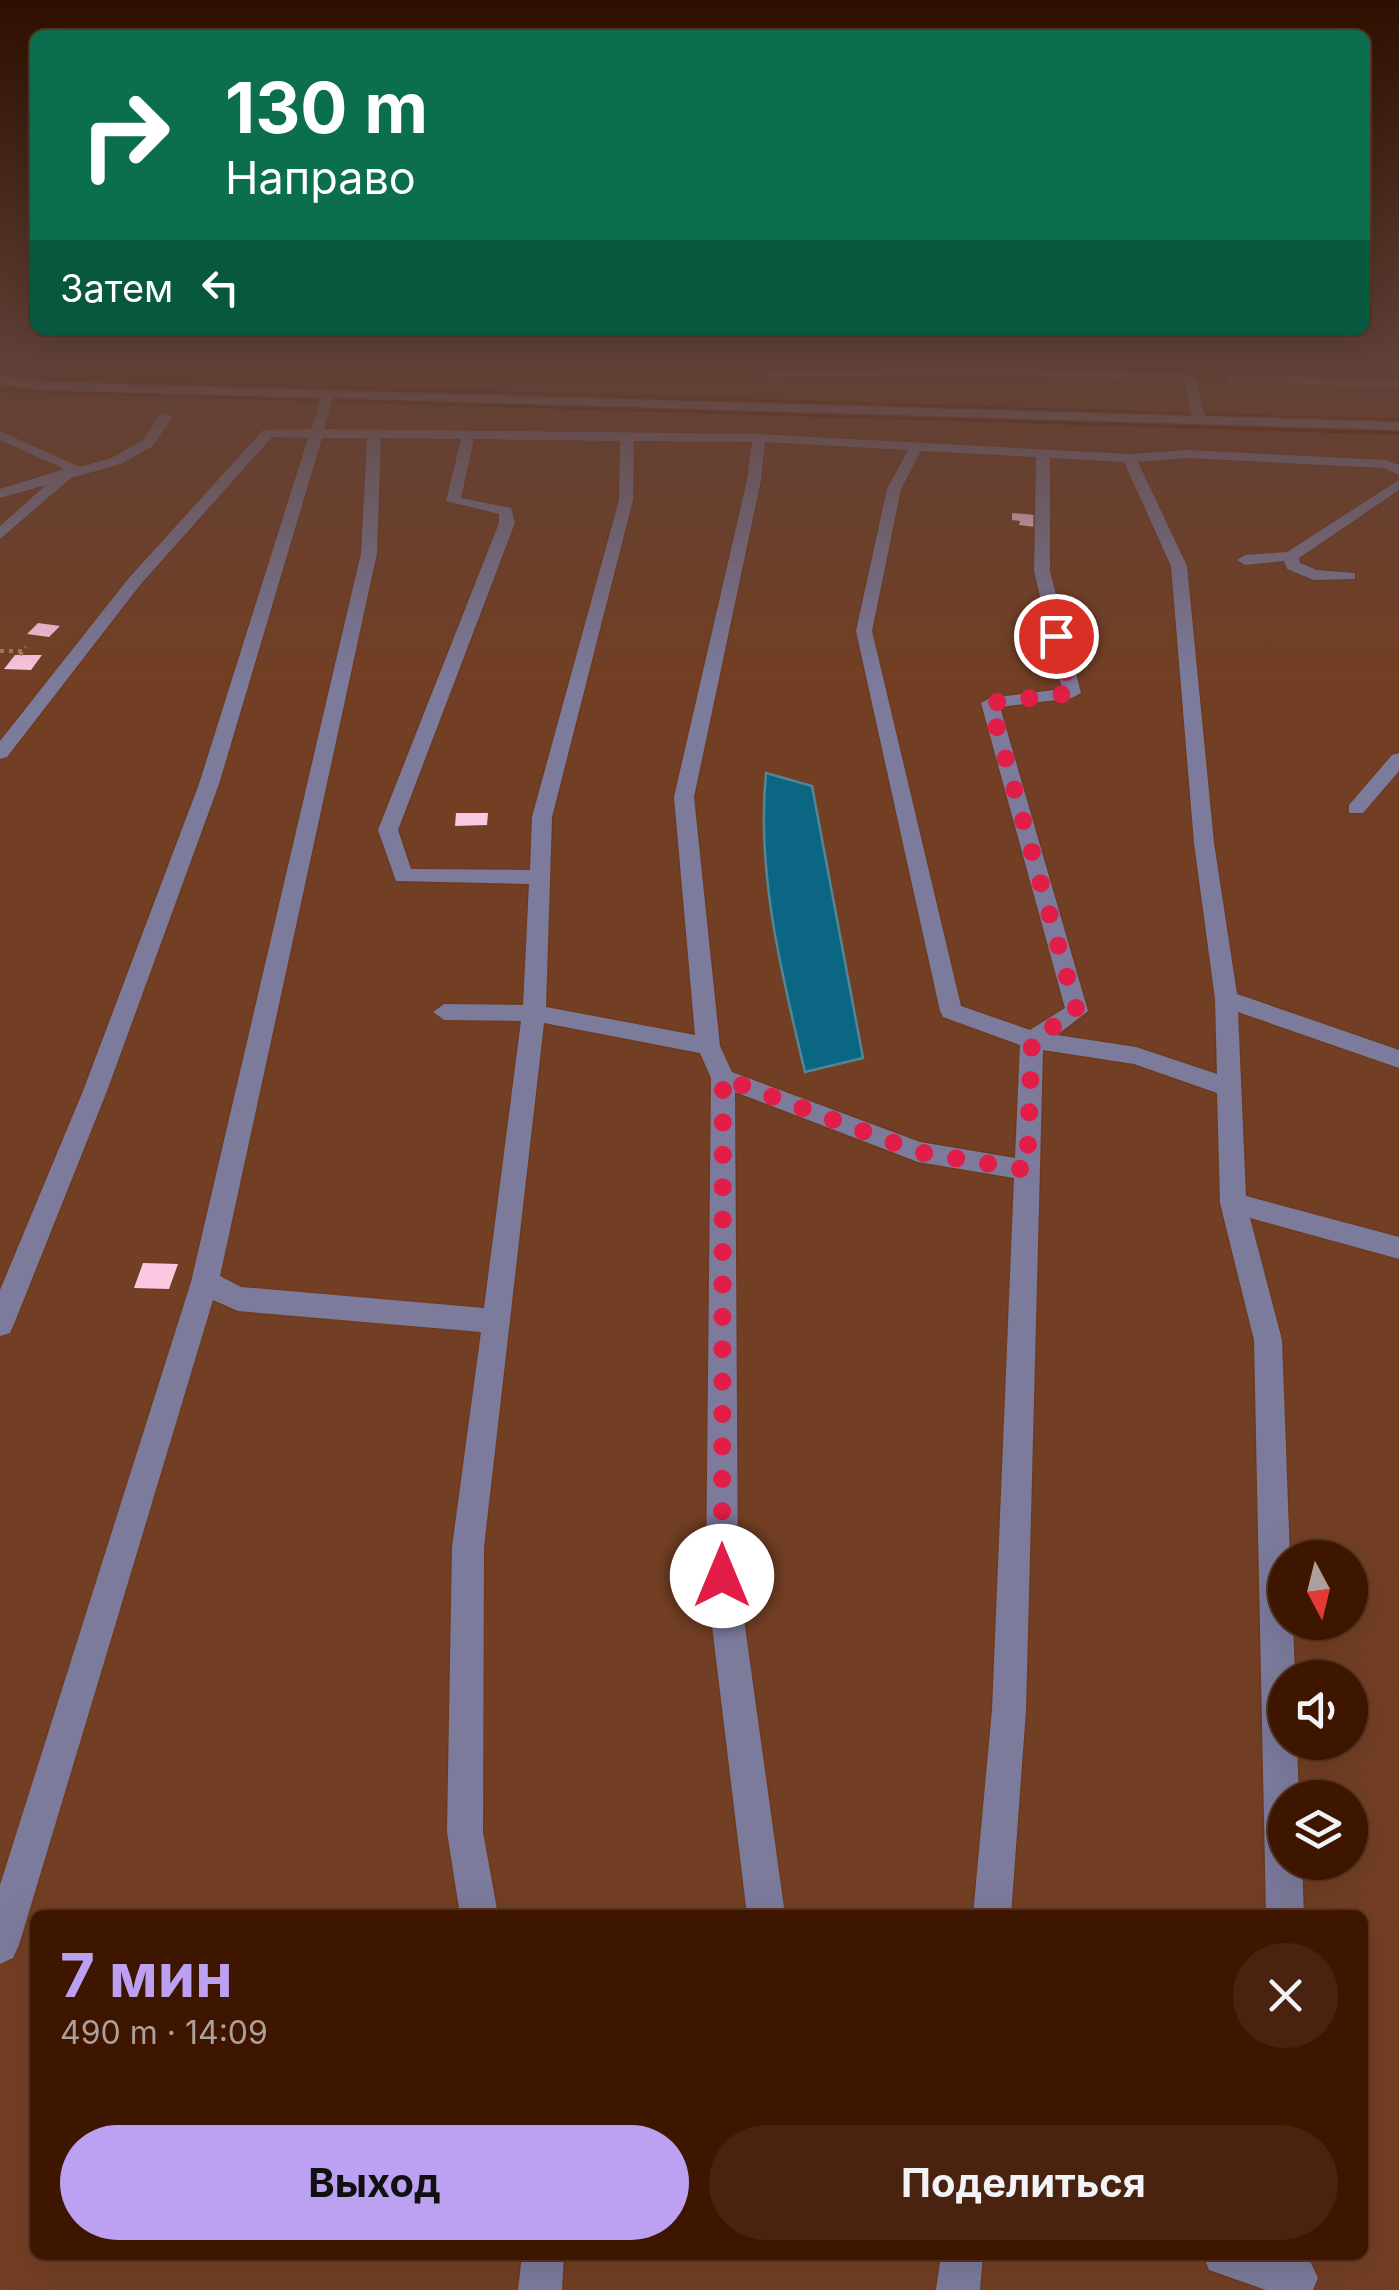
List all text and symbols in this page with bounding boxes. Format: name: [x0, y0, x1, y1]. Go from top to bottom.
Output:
text: 130 m: [225, 65, 428, 150]
icon: right: [60, 70, 190, 200]
text: Направо: [225, 150, 416, 205]
icon: left: [193, 260, 248, 315]
text: Затем: [60, 265, 173, 311]
pin: [1014, 594, 1099, 679]
icon: arrive: [1029, 609, 1084, 664]
position arrow: [670, 1524, 774, 1628]
north arrow: [1268, 1540, 1368, 1640]
map controls: [1268, 1540, 1368, 1880]
button: sound: [1268, 1660, 1368, 1760]
button: layers: [1268, 1780, 1368, 1880]
text: 7 мин: [60, 1939, 233, 2011]
button: close: [1233, 1943, 1338, 2048]
text: 490 m · 14:09: [60, 2013, 268, 2052]
button: Выход: [60, 2125, 689, 2240]
button: Поделиться: [709, 2125, 1338, 2240]

